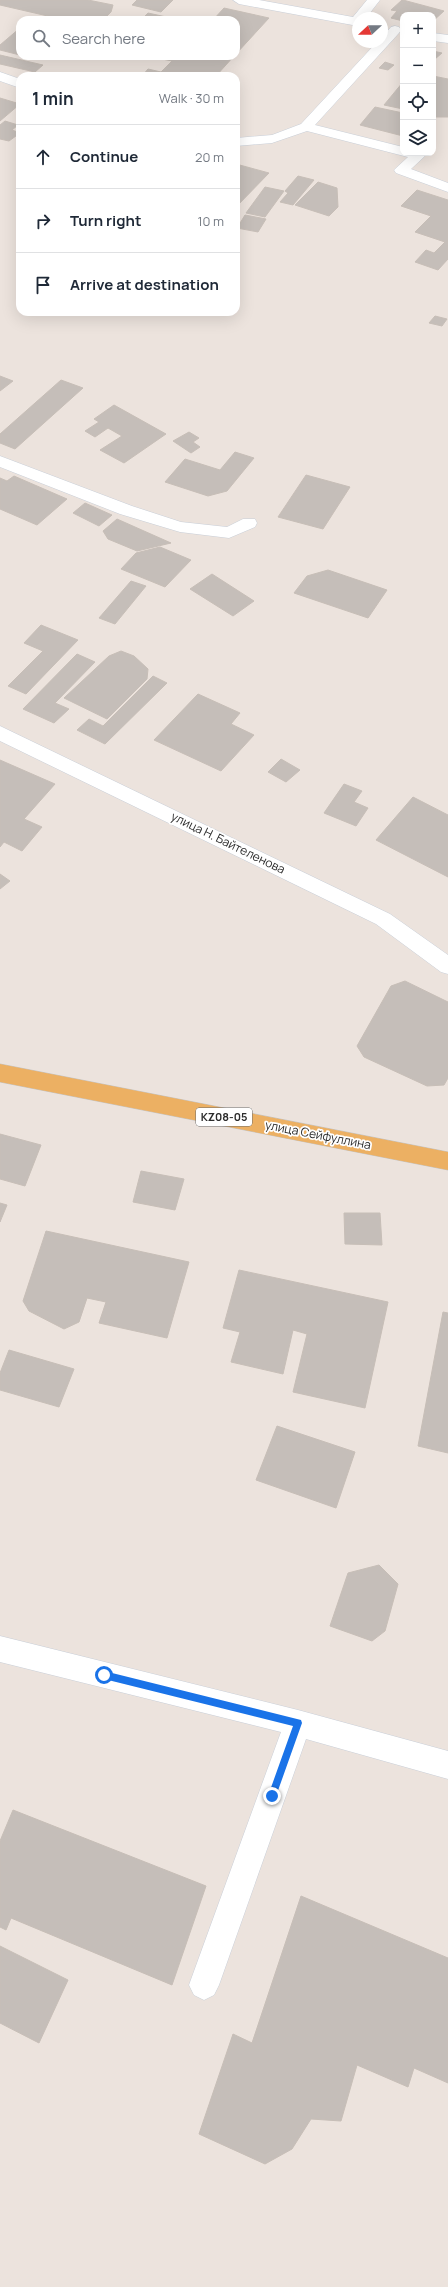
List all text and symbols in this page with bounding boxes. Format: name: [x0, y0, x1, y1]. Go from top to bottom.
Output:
north arrow: [352, 12, 388, 48]
map controls: [400, 12, 436, 156]
button: +: [400, 12, 436, 48]
search box: [16, 16, 240, 60]
icon: search: [30, 27, 52, 49]
text: Search here: [62, 28, 145, 49]
button: −: [400, 48, 436, 84]
button: locate: [400, 84, 436, 120]
text: 1 min: [32, 87, 74, 110]
text: Walk · 30 m: [159, 89, 224, 107]
button: layers: [400, 120, 436, 156]
icon: ahead: [32, 146, 54, 168]
text: Continue: [70, 146, 138, 167]
text: 20 m: [195, 148, 224, 166]
icon: right: [32, 210, 54, 232]
text: Turn right: [70, 210, 141, 231]
text: 10 m: [197, 212, 224, 230]
icon: arrive: [32, 274, 54, 296]
text: Arrive at destination: [70, 274, 219, 295]
street label: улица Н. Байтеленова: [168, 808, 288, 878]
road number: KZ08-05: [196, 1108, 252, 1126]
street label: улица Сейфуллина: [264, 1116, 373, 1153]
route start: [95, 1666, 113, 1684]
route end: [263, 1787, 281, 1805]

